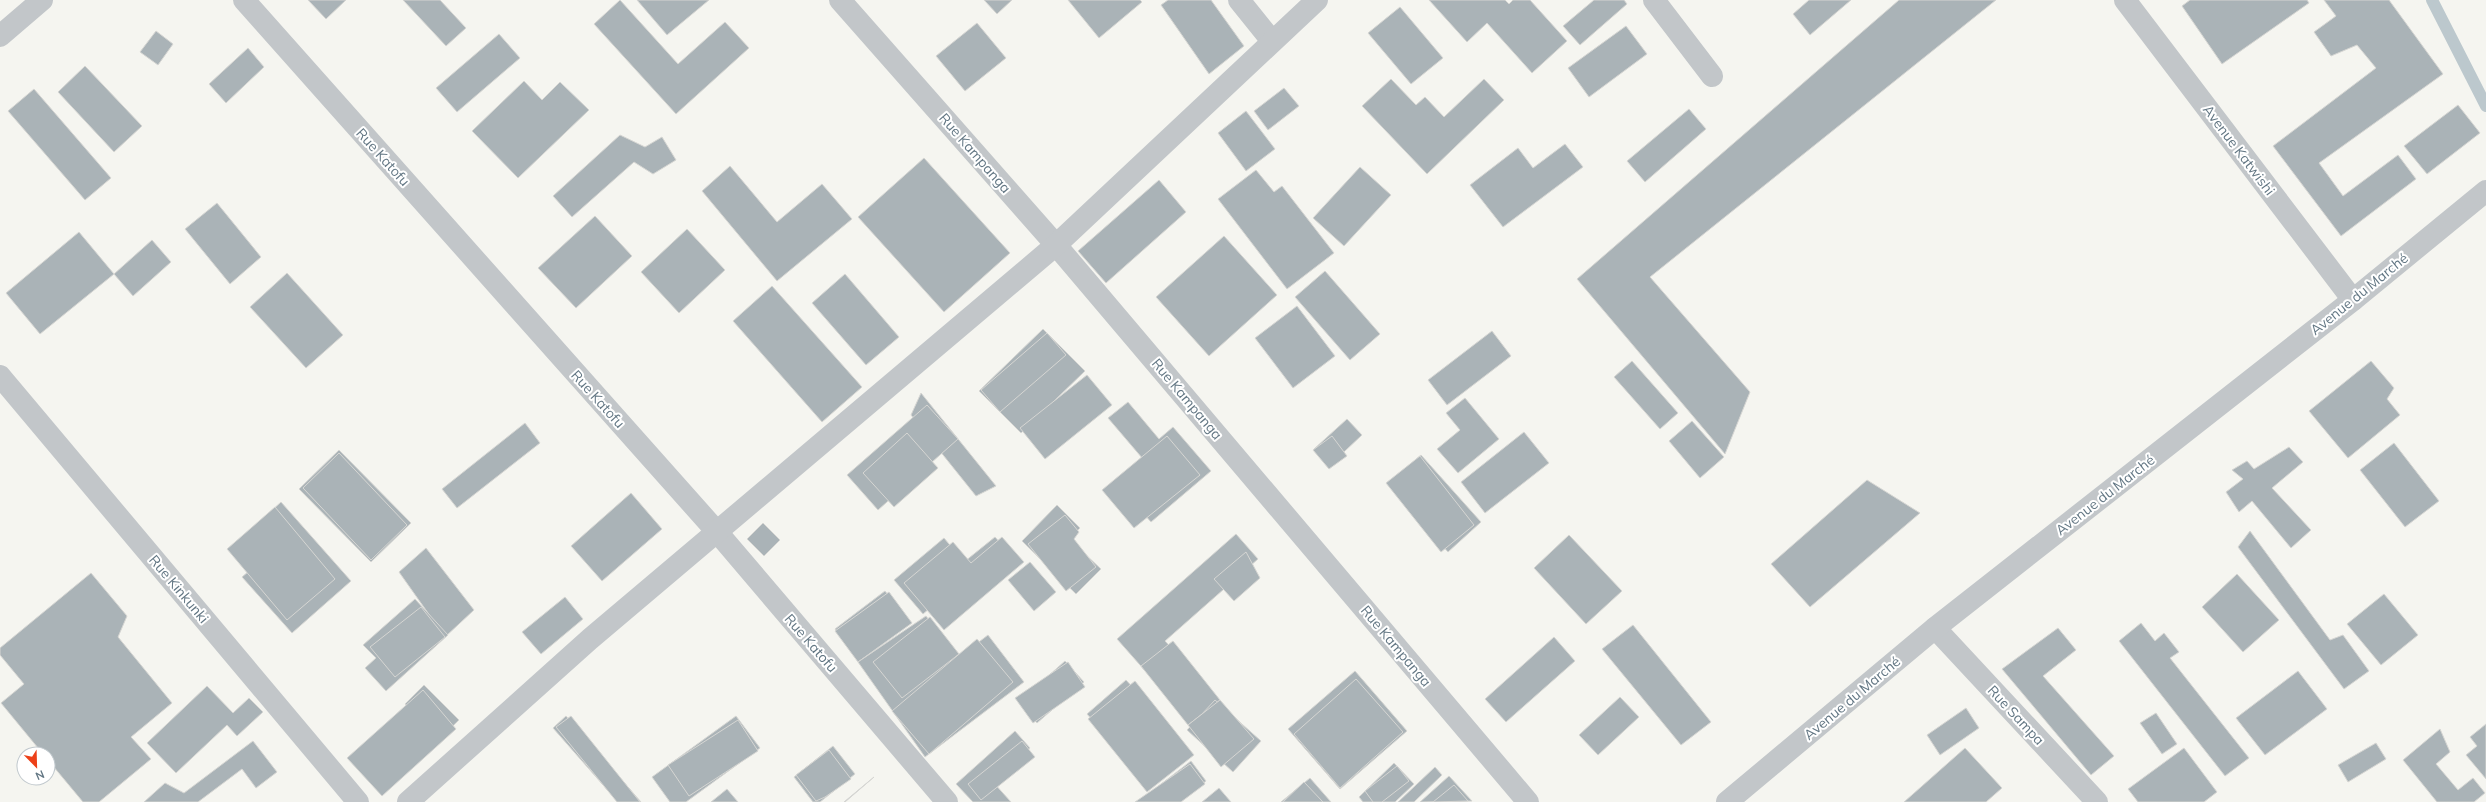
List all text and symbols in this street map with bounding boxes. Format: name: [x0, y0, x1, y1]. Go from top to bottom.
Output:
street label: Avenue Katwishi: [2199, 101, 2279, 199]
street label: Rue Kampanga: [935, 109, 1015, 197]
street label: Rue Katofu: [352, 124, 414, 190]
street label: Avenue du Marché: [2306, 249, 2412, 339]
street label: Rue Kampanga: [1148, 355, 1226, 443]
street label: Rue Katofu: [567, 366, 629, 432]
street label: Avenue du Marché: [2052, 451, 2158, 539]
street label: Rue Kinkunki: [145, 551, 213, 627]
street label: Rue Kampanga: [1357, 602, 1435, 690]
street label: Rue Katofu: [781, 610, 841, 676]
street label: Avenue du Marché: [1800, 652, 1904, 744]
street label: Rue Sampa: [1984, 681, 2048, 749]
north arrow: [16, 746, 56, 786]
text: N: [33, 767, 46, 783]

